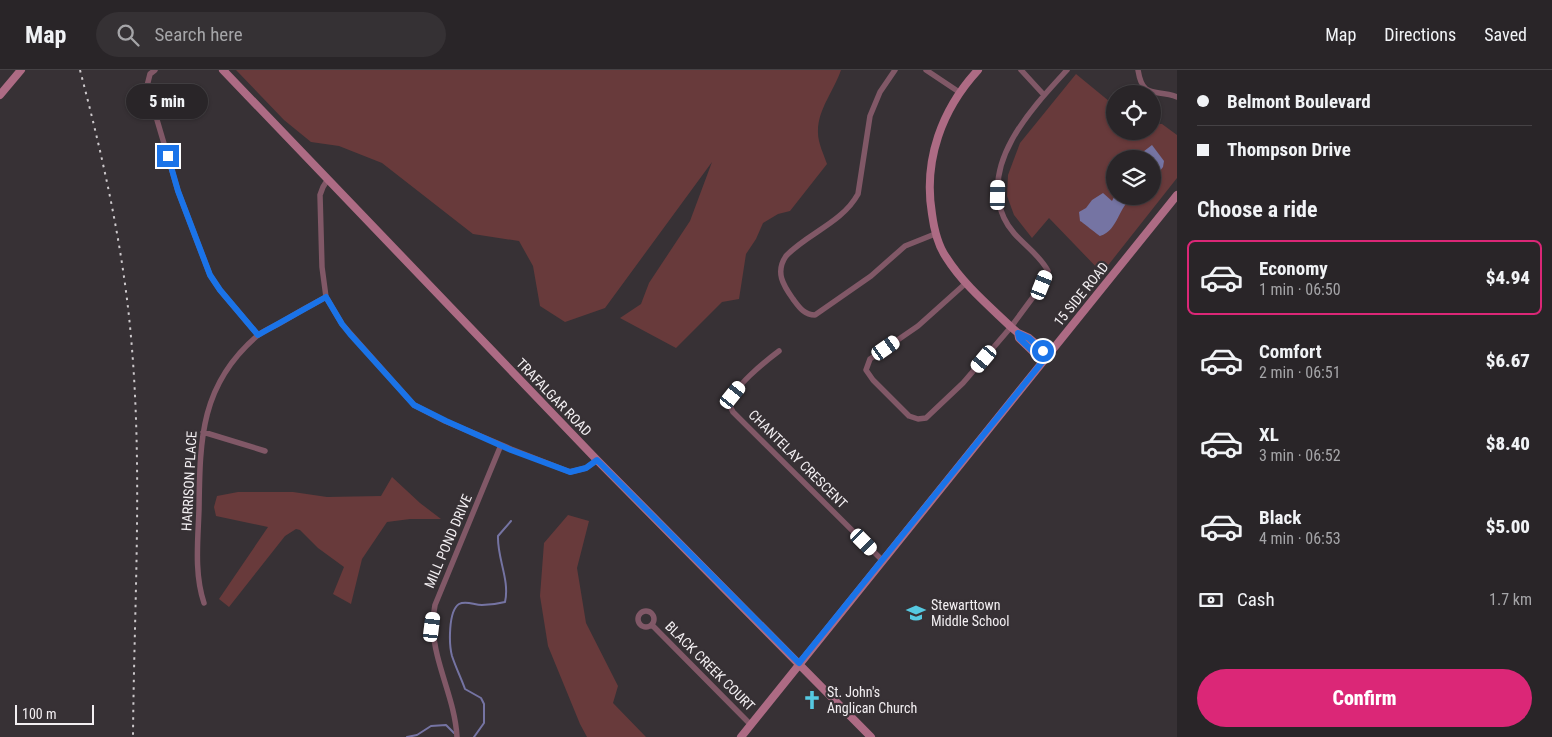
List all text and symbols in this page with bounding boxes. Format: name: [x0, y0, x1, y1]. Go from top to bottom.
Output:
search box: [96, 12, 446, 57]
text: Map: [25, 21, 66, 49]
icon: search: [114, 21, 142, 49]
text: Search here: [154, 23, 243, 46]
text: Map: [1325, 24, 1356, 45]
text: Directions: [1384, 24, 1456, 45]
text: Saved: [1484, 24, 1527, 45]
callout: 5 min: [127, 83, 209, 118]
map controls: [1106, 85, 1161, 205]
button: locate: [1106, 85, 1161, 140]
text: Belmont Boulevard: [1227, 90, 1371, 113]
text: 5 min: [149, 92, 185, 111]
text: Thompson Drive: [1227, 138, 1351, 161]
route end: [157, 145, 179, 167]
button: layers: [1106, 150, 1161, 205]
car: [990, 180, 1005, 210]
text: Choose a ride: [1197, 197, 1318, 222]
icon: car: [1199, 255, 1244, 300]
text: Economy: [1259, 257, 1328, 280]
street label: 15 SIDE ROAD: [1050, 259, 1112, 329]
text: $4.94: [1486, 266, 1530, 289]
car: [1029, 268, 1054, 302]
text: 1 min · 06:50: [1259, 280, 1341, 299]
car: [869, 333, 902, 363]
icon: car: [1199, 338, 1244, 383]
route start: [1032, 340, 1054, 362]
text: Comfort: [1259, 340, 1322, 363]
car: [968, 343, 999, 375]
text: $6.67: [1486, 349, 1530, 372]
street label: TRAFALGAR ROAD: [513, 355, 595, 439]
text: 2 min · 06:51: [1259, 363, 1341, 382]
car: [717, 379, 748, 411]
street label: CHANTELAY CRESCENT: [745, 406, 851, 512]
icon: car: [1199, 421, 1244, 466]
text: XL: [1259, 423, 1279, 446]
street label: HARRISON PLACE: [178, 430, 200, 531]
text: $8.40: [1486, 432, 1530, 455]
text: 3 min · 06:52: [1259, 446, 1341, 465]
street label: MILL POND DRIVE: [421, 492, 475, 590]
icon: car: [1199, 504, 1244, 549]
text: Black: [1259, 506, 1301, 529]
text: $5.00: [1486, 515, 1530, 538]
car: [848, 526, 879, 558]
text: 4 min · 06:53: [1259, 529, 1341, 548]
icon: cash: [1197, 586, 1225, 614]
text: Cash: [1237, 588, 1275, 611]
text: 1.7 km: [1489, 590, 1532, 609]
place label: Stewarttown Middle School: [931, 597, 1009, 629]
school or university icon: Stewarttown Middle School: [905, 602, 927, 624]
car: [422, 611, 441, 643]
street label: BLACK CREEK COURT: [662, 618, 758, 714]
button: Confirm: [1197, 669, 1532, 727]
place label: St. John's Anglican Church: [827, 684, 917, 716]
church icon: St. John's Anglican Church: [801, 689, 823, 711]
scale bar: [15, 702, 94, 725]
text: 100 m: [22, 706, 57, 722]

